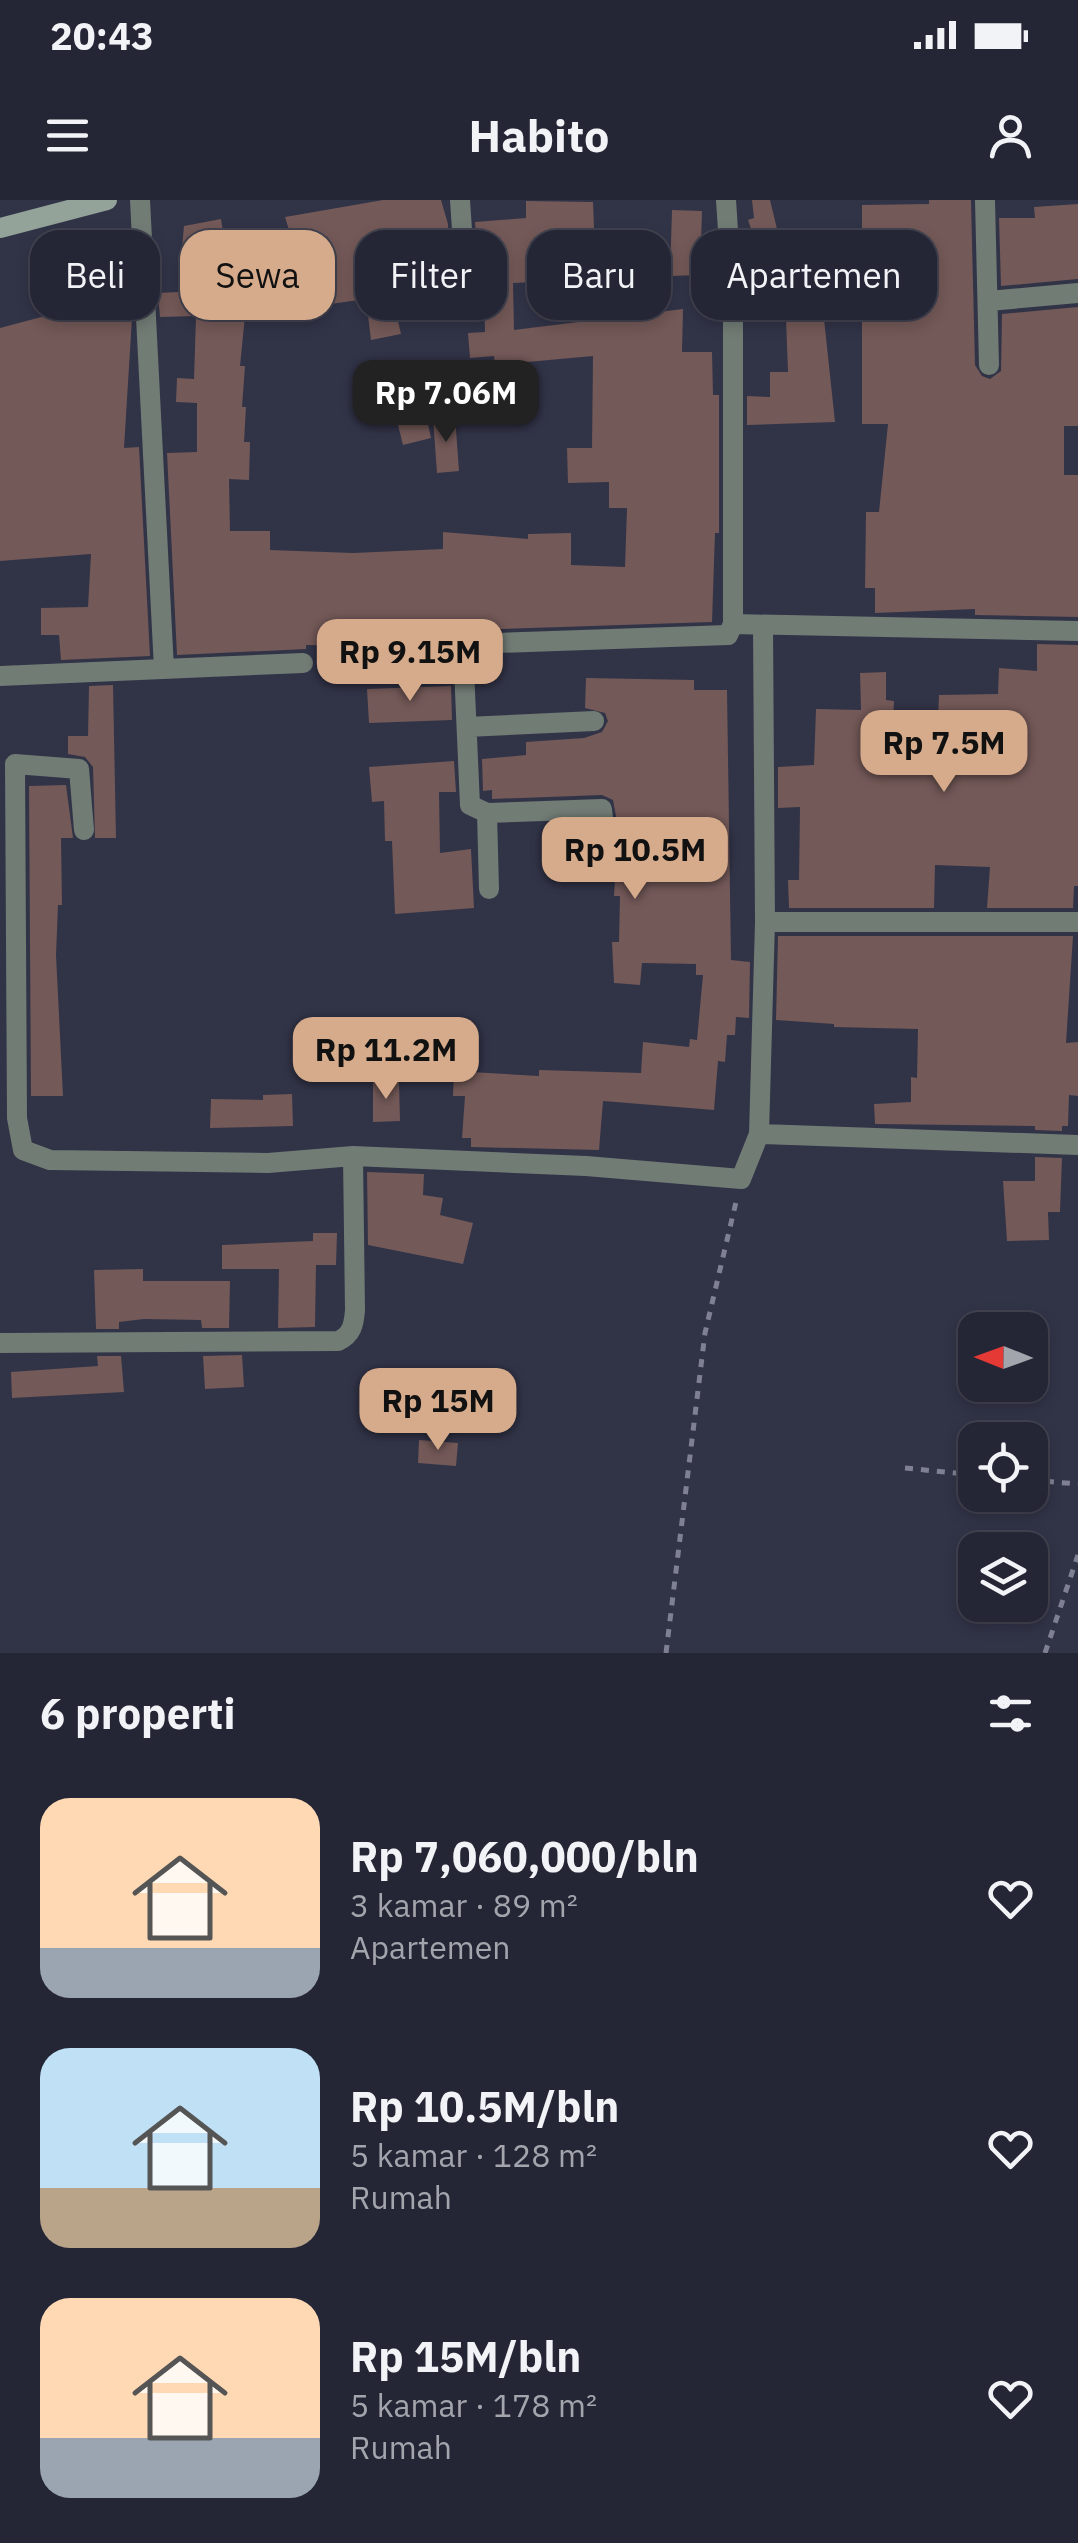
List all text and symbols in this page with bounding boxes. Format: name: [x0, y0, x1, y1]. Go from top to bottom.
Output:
text: 20:43: [50, 11, 154, 60]
text: Habito: [469, 106, 609, 164]
icon: menu: [40, 108, 95, 163]
icon: person: [983, 108, 1038, 163]
chip: Beli: [30, 230, 160, 320]
chip: Sewa: [180, 230, 335, 320]
chip: Filter: [355, 230, 507, 320]
chip: Baru: [527, 230, 671, 320]
chip: Apartemen: [691, 230, 937, 320]
pin: Rp 7.06M: [343, 360, 549, 445]
text: Rp 7.06M: [375, 371, 517, 413]
pin: Rp 9.15M: [307, 619, 513, 704]
text: Rp 9.15M: [339, 630, 481, 672]
pin: Rp 7.5M: [852, 710, 1036, 795]
text: Rp 7.5M: [882, 721, 1006, 763]
pin: Rp 10.5M: [532, 817, 738, 902]
text: Rp 10.5M: [564, 828, 706, 870]
pin: Rp 11.2M: [283, 1017, 489, 1102]
text: Rp 11.2M: [315, 1028, 457, 1070]
north arrow: [958, 1312, 1048, 1402]
map controls: [958, 1312, 1048, 1622]
pin: Rp 15M: [357, 1368, 519, 1453]
text: Rp 15M: [381, 1379, 495, 1421]
button: locate: [958, 1422, 1048, 1512]
button: layers: [958, 1532, 1048, 1622]
text: 6 properti: [40, 1686, 235, 1741]
icon: filters: [983, 1686, 1038, 1741]
text: Rp 7,060,000/bln: [350, 1829, 699, 1884]
icon: home: [120, 1838, 240, 1958]
icon: heart: [983, 1871, 1038, 1926]
text: 3 kamar · 89 m²: [350, 1884, 578, 1926]
text: Apartemen: [350, 1926, 510, 1968]
text: Rp 10.5M/bln: [350, 2079, 619, 2134]
icon: home: [120, 2088, 240, 2208]
icon: heart: [983, 2121, 1038, 2176]
text: 5 kamar · 128 m²: [350, 2134, 597, 2176]
text: Rumah: [350, 2176, 452, 2218]
text: Rp 15M/bln: [350, 2329, 581, 2384]
icon: home: [120, 2338, 240, 2458]
icon: heart: [983, 2371, 1038, 2426]
text: 5 kamar · 178 m²: [350, 2384, 597, 2426]
text: Rumah: [350, 2426, 452, 2468]

